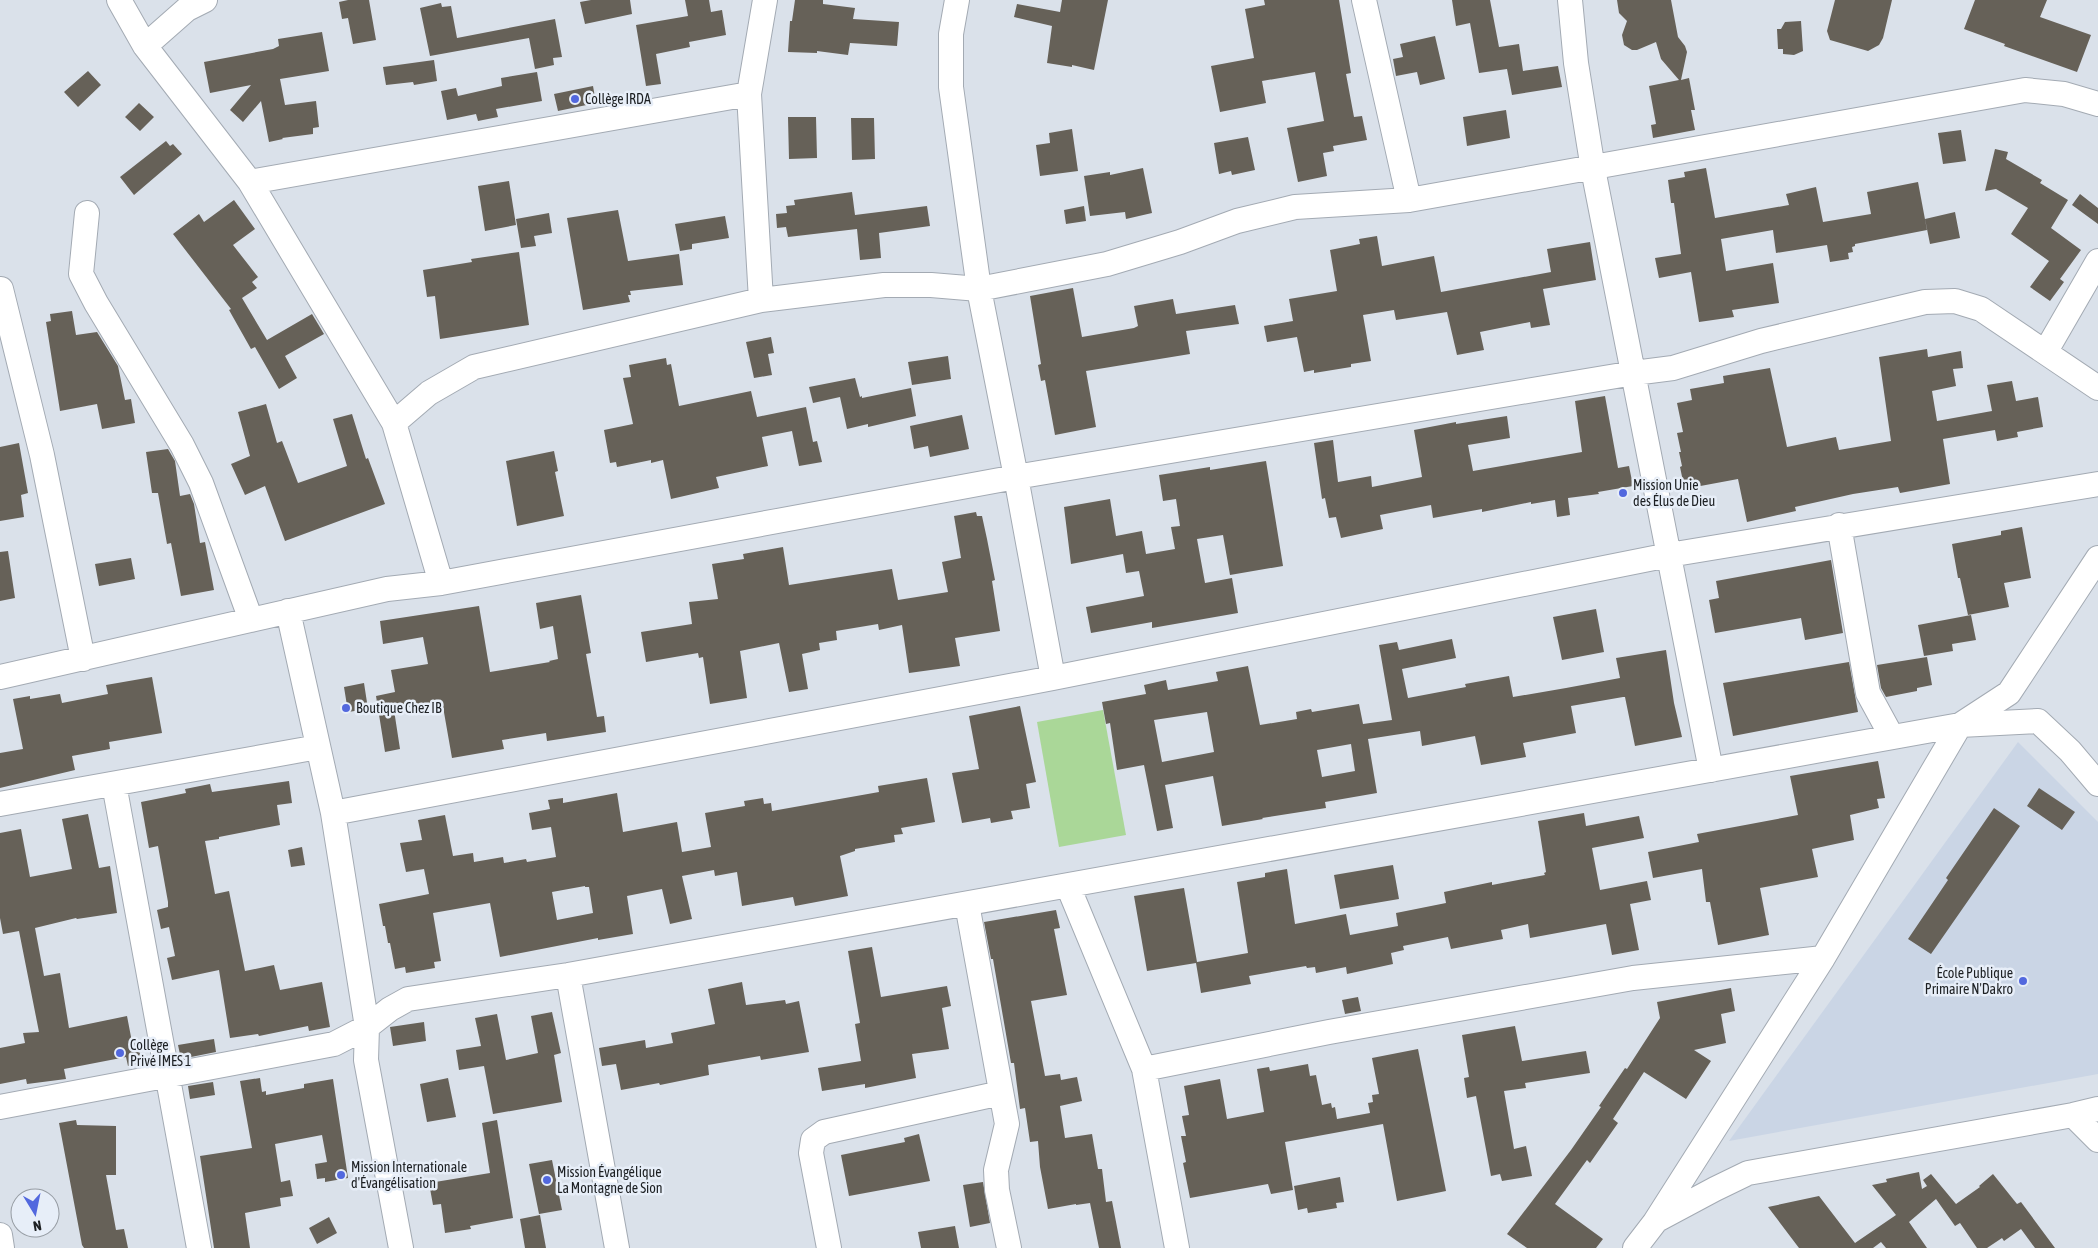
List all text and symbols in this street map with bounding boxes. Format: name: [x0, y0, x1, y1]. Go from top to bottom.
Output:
place label: Collège IRDA: [585, 91, 651, 107]
marker: Collège IRDA: [569, 93, 581, 105]
place label: Mission Unie des Élus de Dieu: [1633, 477, 1715, 509]
marker: Mission Unie des Élus de Dieu: [1617, 487, 1629, 499]
place label: Boutique Chez IB: [356, 700, 442, 716]
marker: Boutique Chez IB: [340, 702, 352, 714]
place label: École Publique Primaire N'Dakro: [1925, 965, 2013, 997]
marker: École Publique Primaire N'Dakro: [2017, 975, 2029, 987]
place label: Collège Privé IMES 1: [130, 1037, 191, 1069]
marker: Collège Privé IMES 1: [114, 1047, 126, 1059]
place label: Mission Internationale d'Évangélisation: [351, 1159, 467, 1191]
place label: Mission Évangélique La Montagne de Sion: [557, 1164, 663, 1196]
marker: Mission Internationale d'Évangélisation: [335, 1169, 347, 1181]
marker: Mission Évangélique La Montagne de Sion: [541, 1174, 553, 1186]
north arrow: [10, 1188, 60, 1238]
text: N: [32, 1217, 43, 1234]

